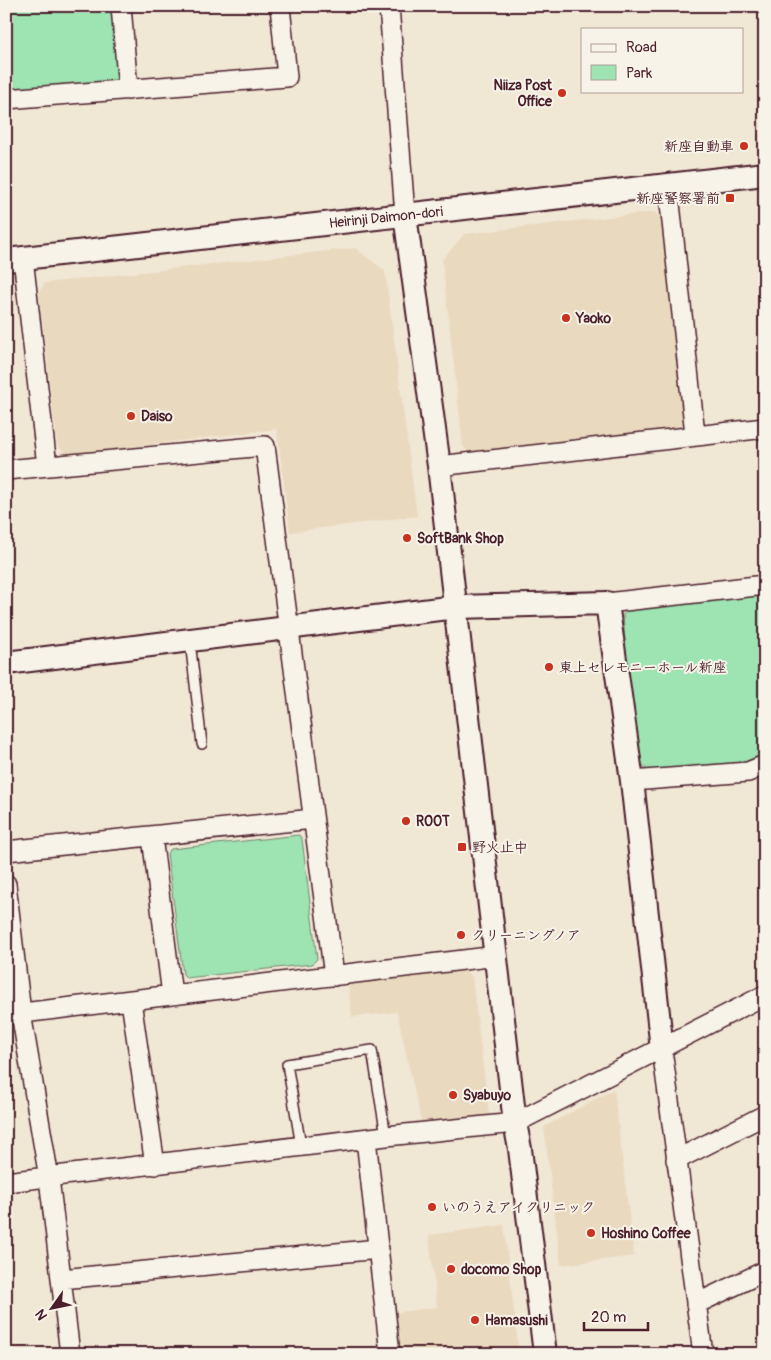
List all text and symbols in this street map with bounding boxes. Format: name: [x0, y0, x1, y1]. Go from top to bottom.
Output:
legend: [581, 28, 744, 92]
text: Road: [626, 38, 657, 57]
text: Park: [626, 64, 653, 83]
place label: Niiza Post Office: [494, 77, 553, 110]
marker: Niiza Post Office: [556, 87, 568, 99]
place label: 新座自動車: [664, 138, 734, 155]
marker: 新座自動車: [738, 140, 750, 152]
place label: 新座警察署前: [636, 190, 720, 207]
marker: 新座警察署前: [724, 192, 736, 204]
street label: Heirinji Daimon-dori: [328, 203, 444, 232]
place label: Yaoko: [575, 310, 611, 327]
marker: Yaoko: [560, 312, 572, 324]
place label: Daiso: [141, 408, 173, 425]
marker: Daiso: [125, 410, 137, 422]
place label: SoftBank Shop: [417, 530, 504, 547]
marker: SoftBank Shop: [401, 532, 413, 544]
place label: 東上セレモニーホール新座: [559, 659, 726, 676]
marker: 東上セレモニーホール新座: [543, 661, 555, 673]
place label: ROOT: [416, 813, 450, 830]
marker: ROOT: [400, 815, 412, 827]
place label: 野火止中: [472, 839, 528, 856]
marker: 野火止中: [456, 841, 468, 853]
place label: クリーニングノア: [471, 927, 581, 944]
marker: クリーニングノア: [455, 929, 467, 941]
place label: Syabuyo: [463, 1087, 512, 1104]
marker: Syabuyo: [447, 1089, 459, 1101]
place label: いのうえアイクリニック: [442, 1199, 595, 1216]
marker: いのうえアイクリニック: [426, 1201, 438, 1213]
place label: Hoshino Coffee: [601, 1225, 692, 1242]
marker: Hoshino Coffee: [585, 1227, 597, 1239]
place label: docomo Shop: [461, 1261, 542, 1278]
marker: docomo Shop: [445, 1263, 457, 1275]
north arrow: [28, 1282, 78, 1332]
scale bar: [584, 1300, 647, 1332]
text: N: [32, 1306, 51, 1323]
text: 20 m: [591, 1308, 626, 1327]
place label: Hamasushi: [485, 1312, 548, 1329]
marker: Hamasushi: [469, 1314, 481, 1326]

